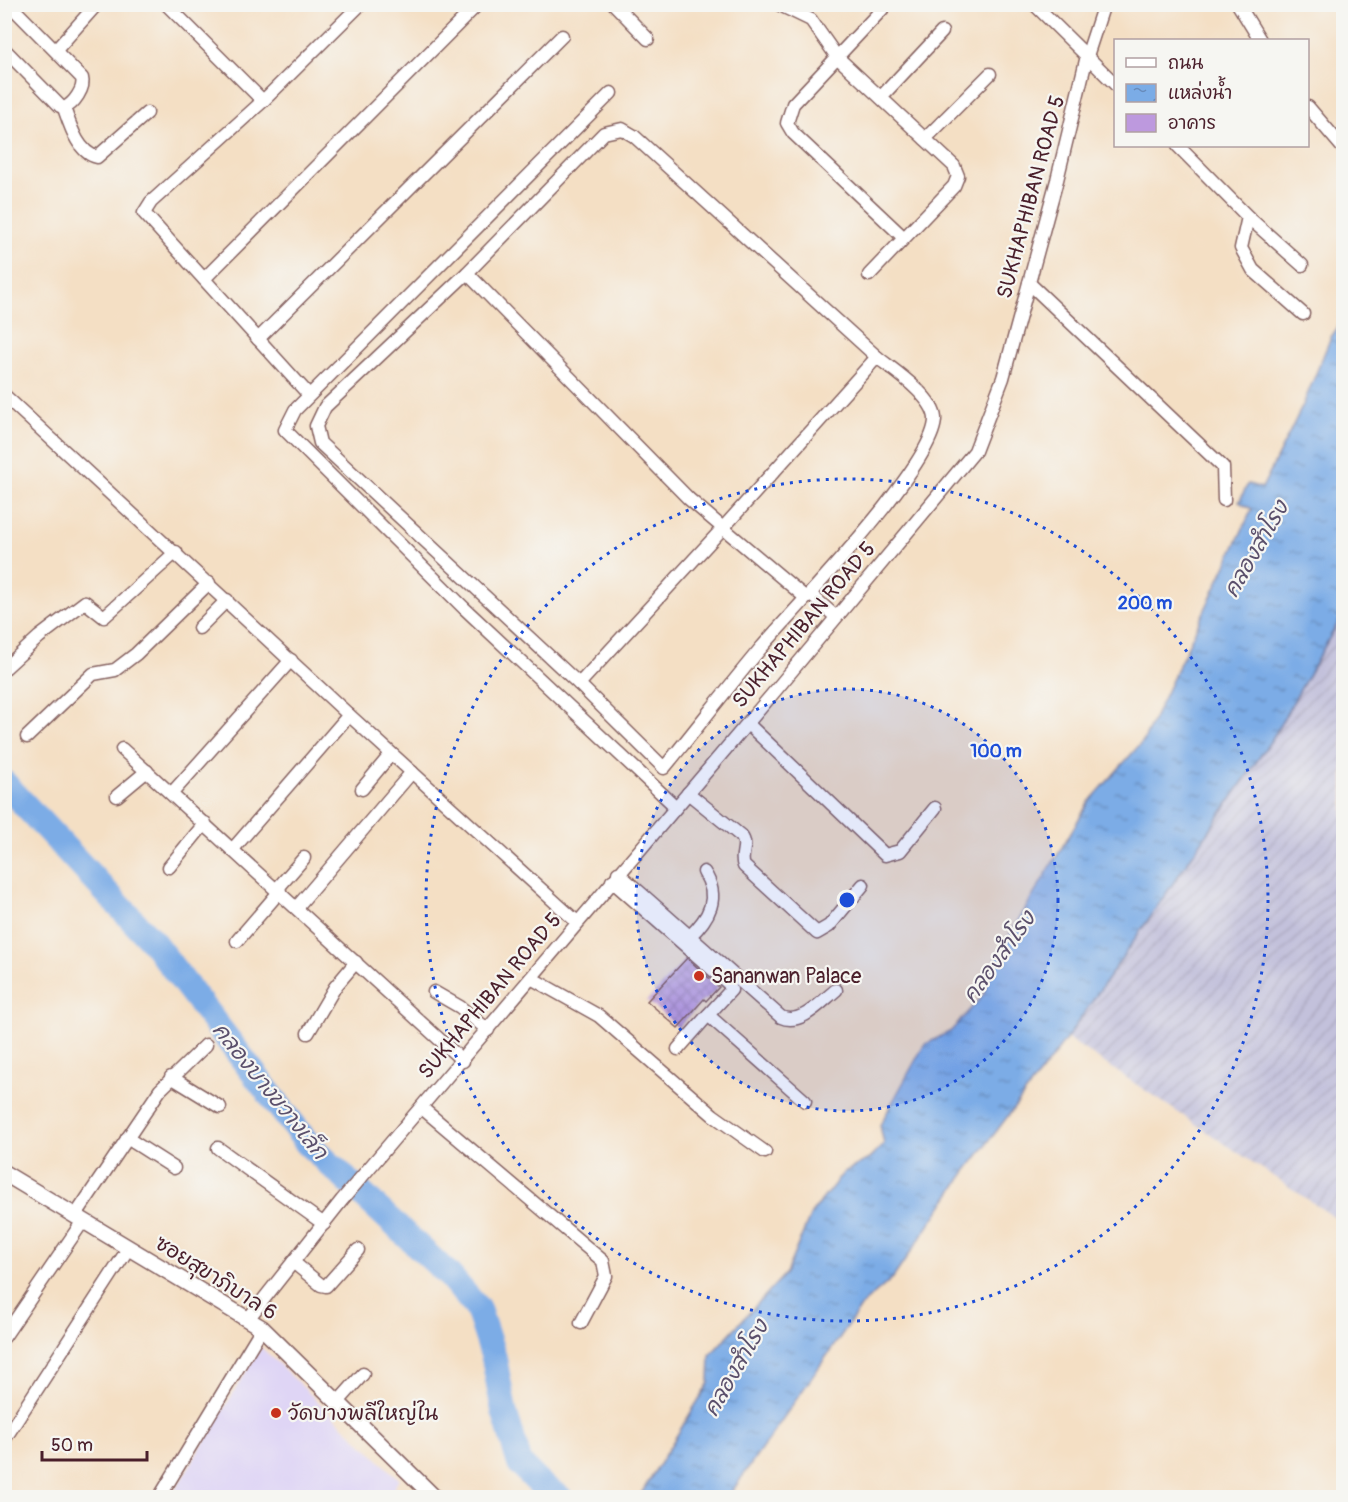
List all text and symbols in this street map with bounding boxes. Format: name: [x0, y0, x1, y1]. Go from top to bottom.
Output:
legend: [1114, 39, 1309, 147]
text: ถนน: [1168, 52, 1203, 75]
text: แหล่งน้ำ: [1168, 76, 1232, 105]
street label: SUKHAPHIBAN ROAD 5: [991, 93, 1071, 301]
text: อาคาร: [1168, 112, 1216, 135]
water label: คลองสำโรง: [1216, 493, 1296, 602]
street label: SUKHAPHIBAN ROAD 5: [726, 536, 882, 714]
text: 200 m: [1118, 592, 1172, 615]
text: 100 m: [970, 740, 1022, 763]
centre of rings: [837, 890, 857, 910]
water label: คลองสำโรง: [956, 903, 1043, 1008]
street label: SUKHAPHIBAN ROAD 5: [412, 907, 568, 1085]
place label: Sananwan Palace: [711, 963, 862, 990]
marker: Sananwan Palace: [692, 969, 706, 983]
water label: คลองบางขวางเล็ก: [206, 1016, 336, 1167]
street label: ซอยสุขาภิบาล 6: [149, 1230, 282, 1328]
water label: คลองสำโรง: [696, 1312, 776, 1421]
place label: วัดบางพลีใหญ่ใน: [288, 1400, 438, 1427]
marker: วัดบางพลีใหญ่ใน: [269, 1406, 283, 1420]
scale bar: [42, 1424, 147, 1462]
text: 50 m: [51, 1434, 93, 1457]

